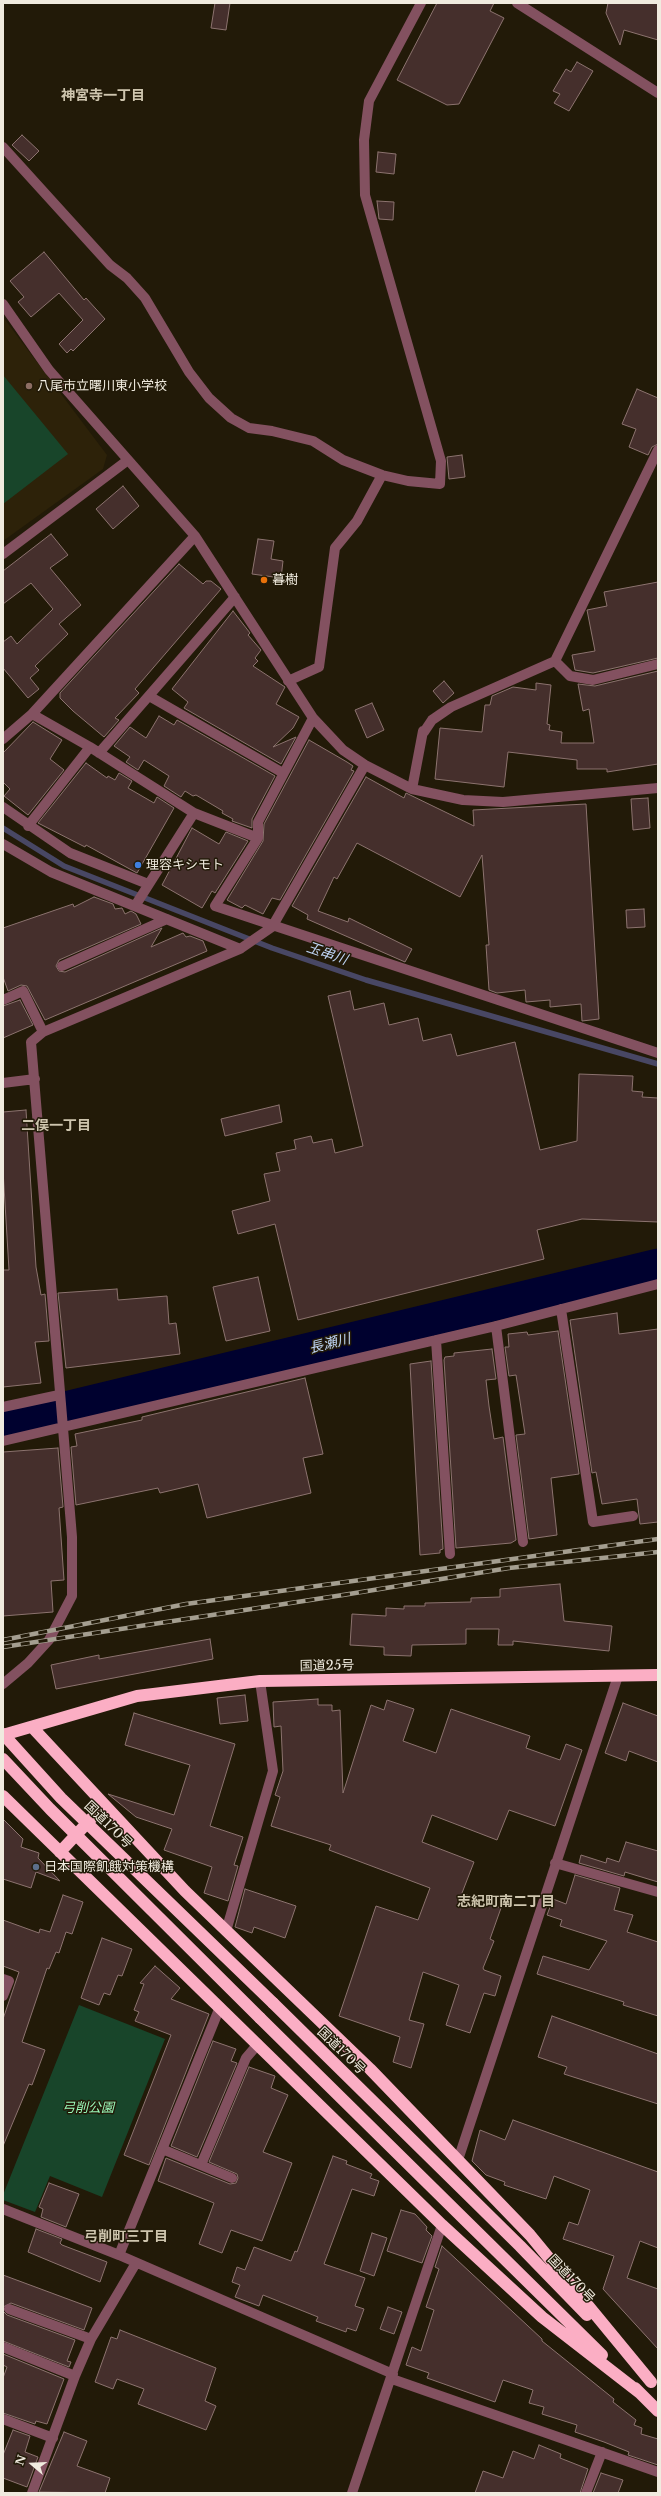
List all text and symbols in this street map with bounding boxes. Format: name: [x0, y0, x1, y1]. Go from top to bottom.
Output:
district label: 神宮寺一丁目: [61, 88, 145, 104]
place label: 八尾市立曙川東小学校: [37, 378, 167, 394]
marker: 八尾市立曙川東小学校: [24, 381, 34, 391]
place label: 暮樹: [272, 572, 298, 588]
marker: 暮樹: [259, 575, 269, 585]
place label: 理容キシモト: [146, 857, 224, 873]
marker: 理容キシモト: [133, 860, 143, 870]
water label: 玉串川: [304, 939, 350, 969]
district label: 二俣一丁目: [21, 1118, 91, 1134]
water label: 長瀬川: [308, 1331, 352, 1357]
street label: 国道25号: [300, 1658, 354, 1674]
street label: 国道170号: [81, 1798, 135, 1852]
place label: 日本国際飢餓対策機構: [44, 1859, 174, 1875]
marker: 日本国際飢餓対策機構: [31, 1862, 41, 1872]
district label: 志紀町南二丁目: [457, 1894, 555, 1910]
street label: 国道170号: [314, 2024, 368, 2078]
park label: 弓削公園: [62, 2100, 114, 2116]
district label: 弓削町三丁目: [84, 2229, 168, 2245]
street label: 国道170号: [544, 2252, 598, 2306]
north arrow: [12, 2444, 52, 2484]
text: N: [12, 2453, 29, 2467]

